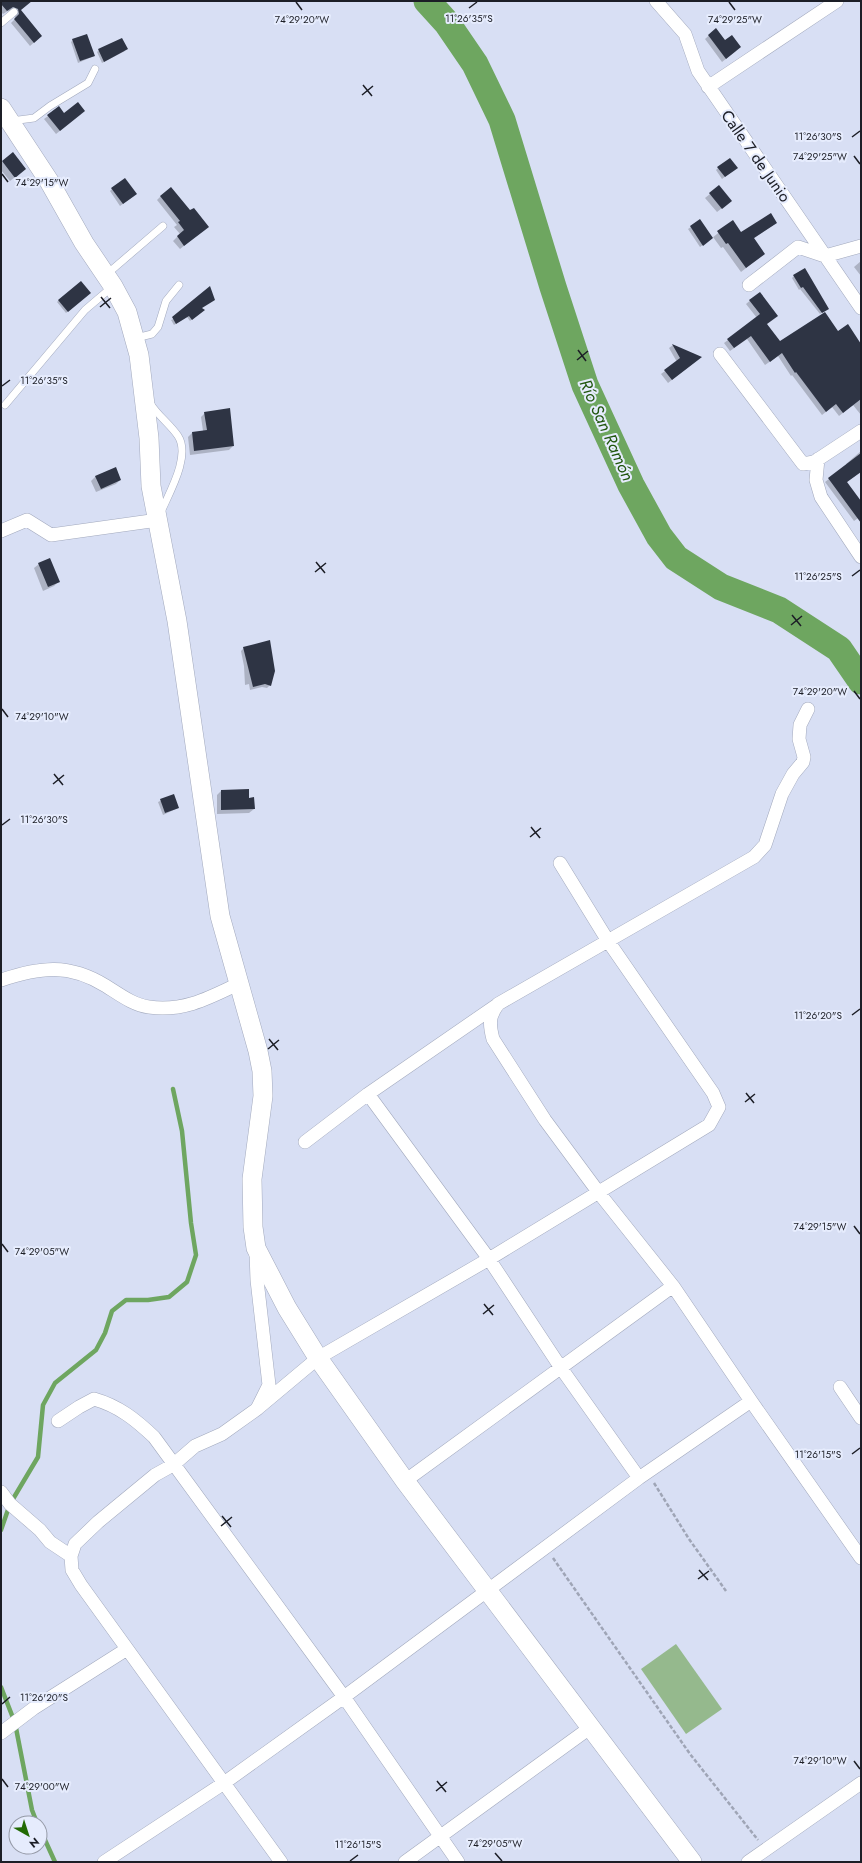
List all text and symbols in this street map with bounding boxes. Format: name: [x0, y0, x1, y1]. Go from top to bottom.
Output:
text: 11°26'35"S: [445, 11, 493, 26]
text: 74°29'20"W: [275, 12, 329, 27]
text: 74°29'25"W: [708, 12, 762, 27]
street label: Calle 7 de Junio: [716, 105, 797, 207]
text: 11°26'30"S: [794, 129, 842, 144]
text: 74°29'25"W: [793, 149, 847, 164]
text: 74°29'15"W: [16, 175, 69, 190]
text: 11°26'35"S: [20, 373, 68, 388]
water label: Río San Ramón: [574, 375, 640, 485]
text: 11°26'25"S: [794, 569, 842, 584]
text: 74°29'20"W: [793, 684, 847, 699]
text: 74°29'10"W: [15, 709, 69, 724]
text: 11°26'30"S: [20, 812, 68, 827]
text: 11°26'20"S: [794, 1008, 842, 1023]
text: 74°29'15"W: [794, 1219, 847, 1234]
text: 74°29'05"W: [15, 1244, 69, 1259]
text: 11°26'15"S: [795, 1447, 842, 1462]
text: 11°26'20"S: [20, 1690, 68, 1705]
text: 74°29'10"W: [793, 1753, 847, 1768]
text: 74°29'00"W: [15, 1779, 69, 1794]
north arrow: [8, 1815, 48, 1855]
text: N: [26, 1834, 43, 1852]
text: 74°29'05"W: [468, 1836, 522, 1851]
text: 11°26'15"S: [335, 1837, 382, 1852]

